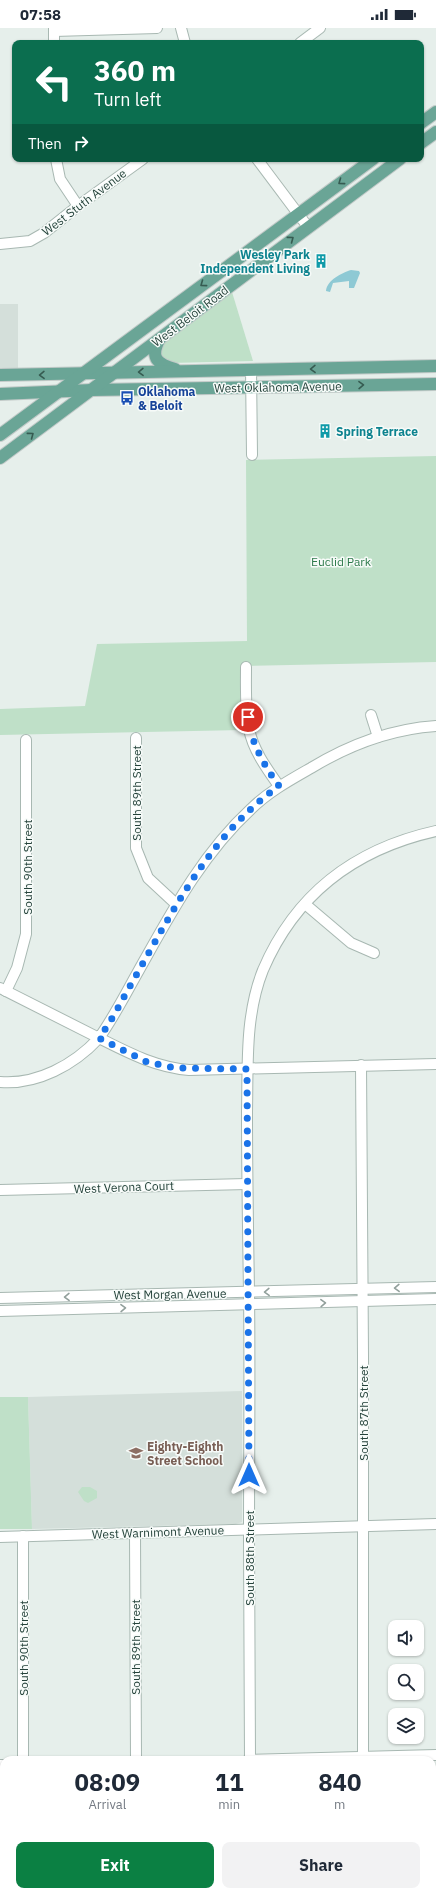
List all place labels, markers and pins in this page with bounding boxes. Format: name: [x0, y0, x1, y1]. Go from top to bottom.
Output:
place label: Wesley Park Independent Living: [200, 247, 310, 276]
building icon: Wesley Park Independent Living: [313, 253, 329, 269]
place label: Oklahoma & Beloit: [138, 384, 196, 413]
bus stop icon: Oklahoma & Beloit: [119, 390, 135, 406]
building icon: Spring Terrace: [317, 423, 333, 439]
place label: Spring Terrace: [336, 424, 418, 439]
pin: [231, 700, 265, 734]
place label: Eighty-Eighth Street School: [147, 1439, 224, 1468]
school or university icon: Eighty-Eighth Street School: [128, 1445, 144, 1461]

